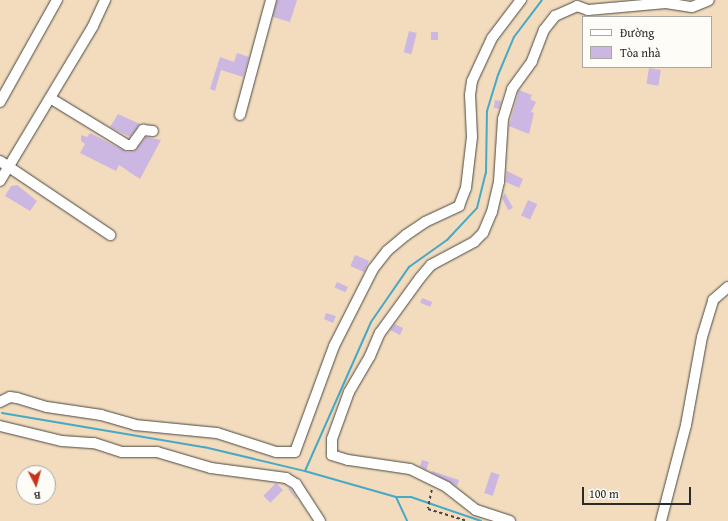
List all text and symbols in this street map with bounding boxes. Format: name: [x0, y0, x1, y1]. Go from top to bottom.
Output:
legend: [582, 16, 712, 68]
text: Đường: [620, 24, 654, 41]
text: Tòa nhà: [620, 44, 660, 61]
north arrow: [16, 465, 56, 505]
scale bar: [584, 479, 693, 505]
text: 100 m: [589, 485, 619, 502]
text: B: [33, 488, 41, 504]

